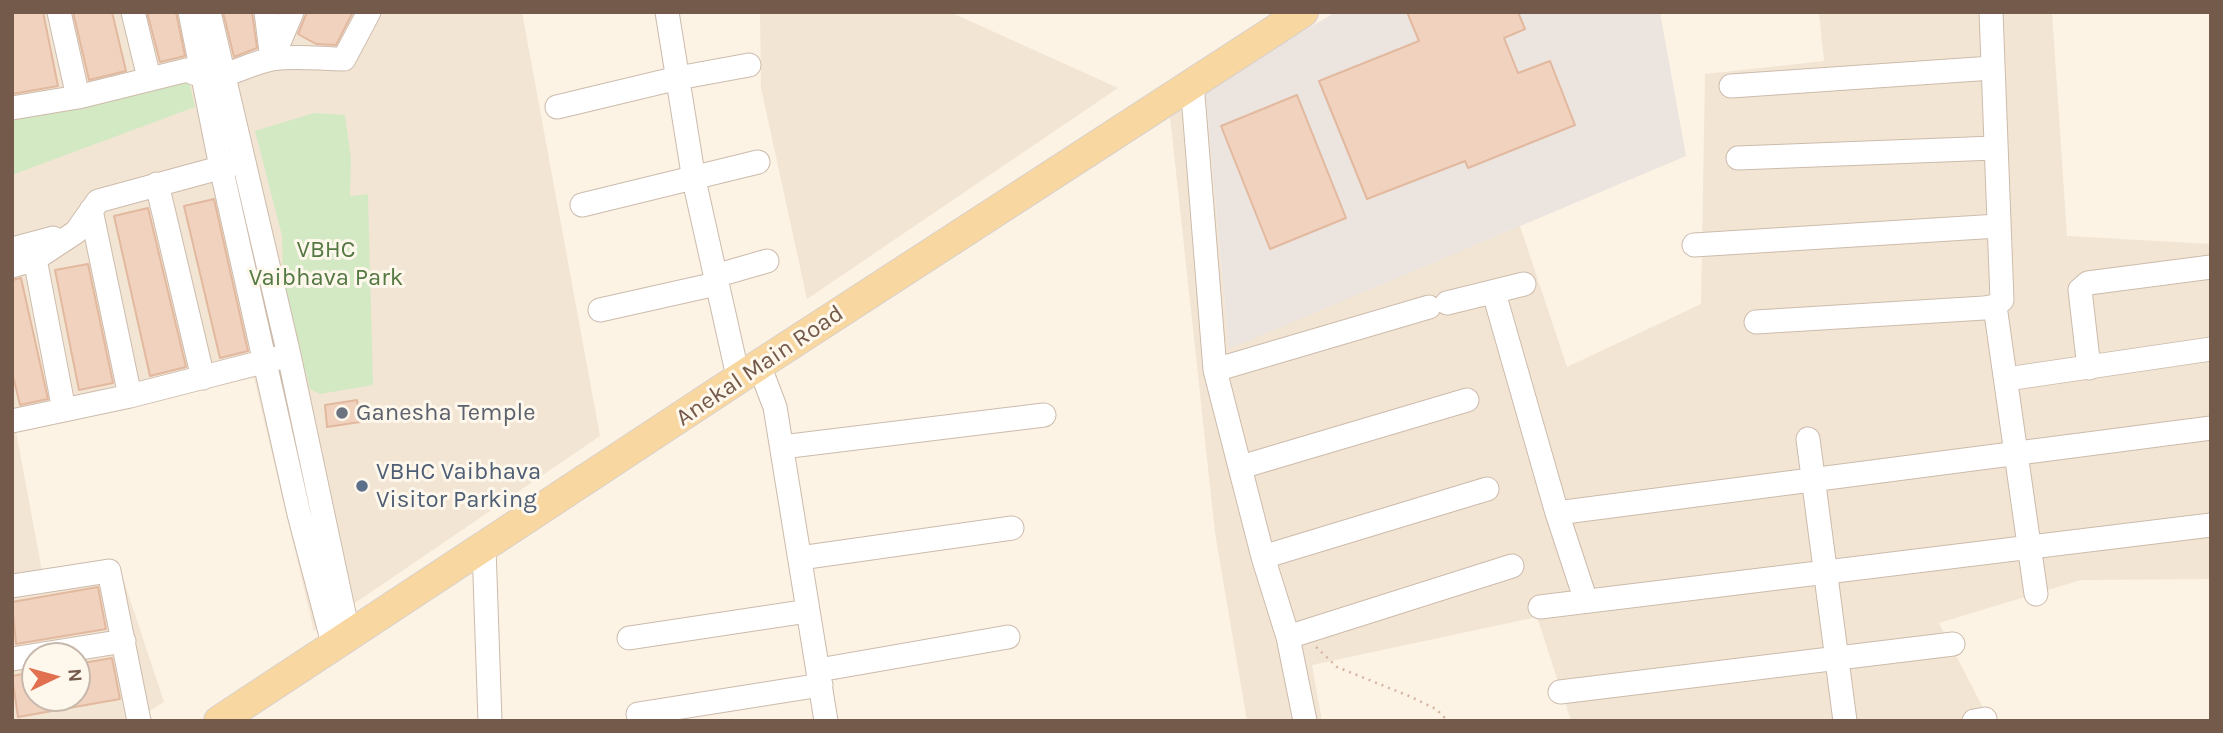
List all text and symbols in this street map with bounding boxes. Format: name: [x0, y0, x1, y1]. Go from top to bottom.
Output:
park label: VBHC Vaibhava Park: [249, 236, 403, 292]
street label: Anekal Main Road: [671, 299, 849, 433]
place label: Ganesha Temple: [356, 399, 536, 427]
marker: Ganesha Temple: [334, 405, 350, 421]
place label: VBHC Vaibhava Visitor Parking: [376, 458, 541, 514]
marker: VBHC Vaibhava Visitor Parking: [354, 478, 370, 494]
north arrow: [21, 642, 91, 712]
text: N: [63, 668, 86, 683]

